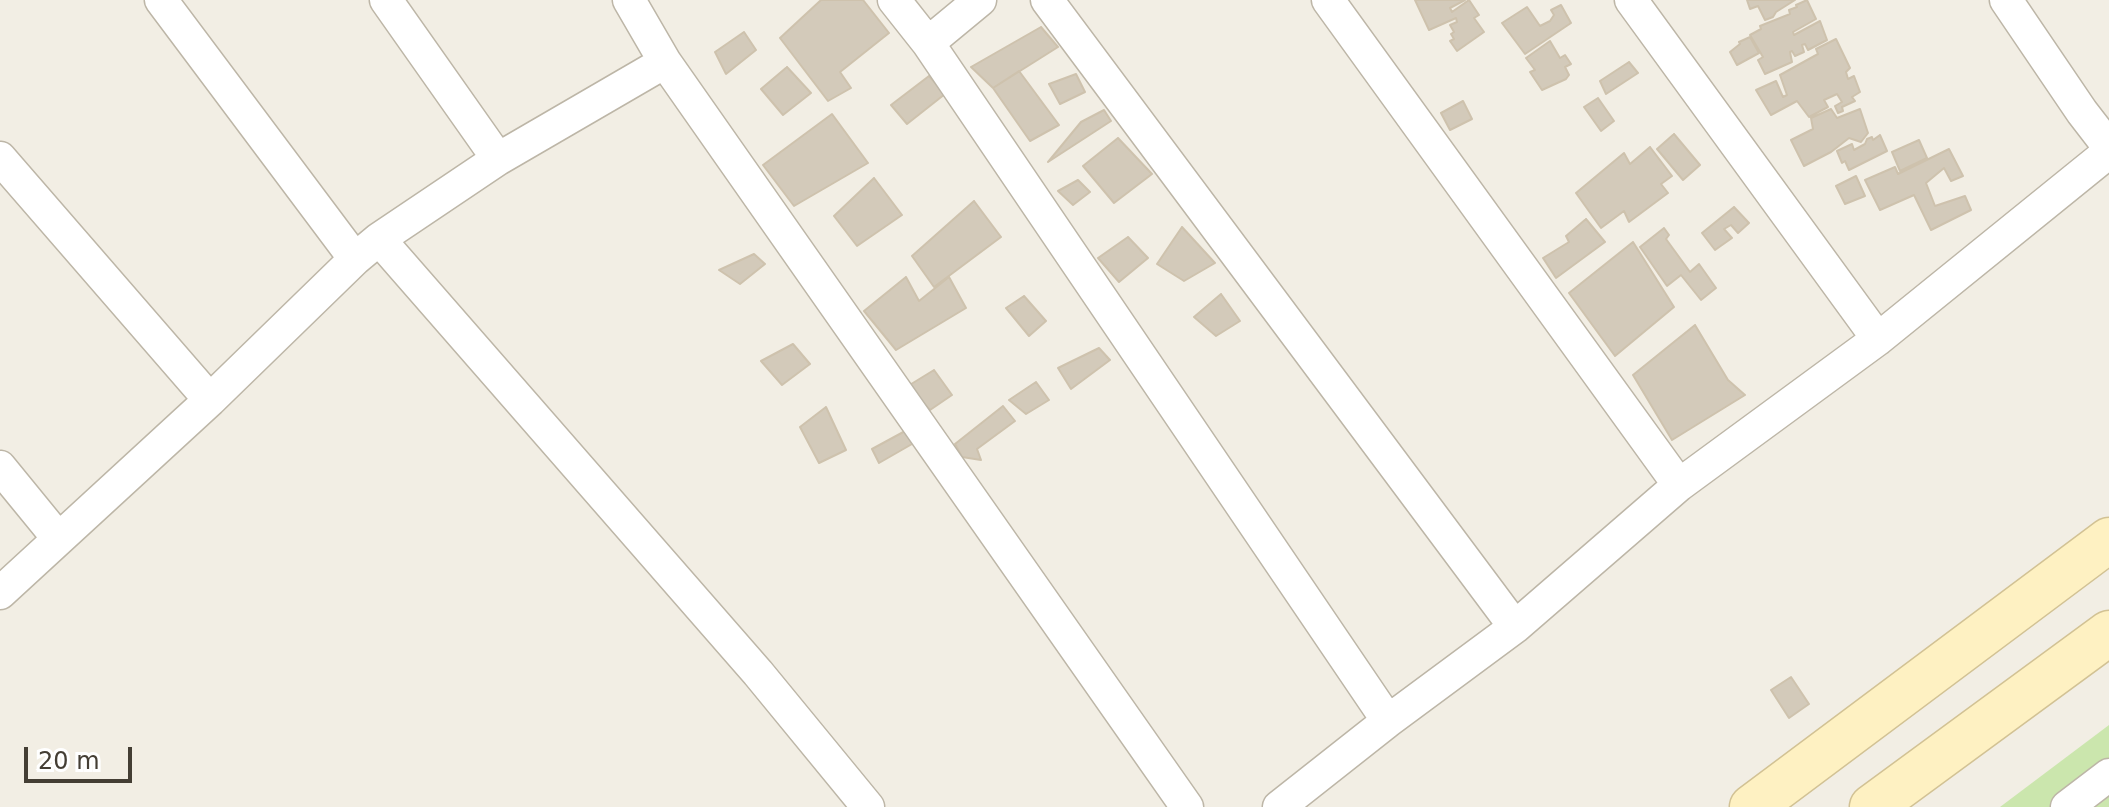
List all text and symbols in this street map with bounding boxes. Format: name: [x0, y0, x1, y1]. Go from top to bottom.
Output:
scale bar: [28, 731, 136, 781]
text: 20 m: [38, 747, 100, 775]

